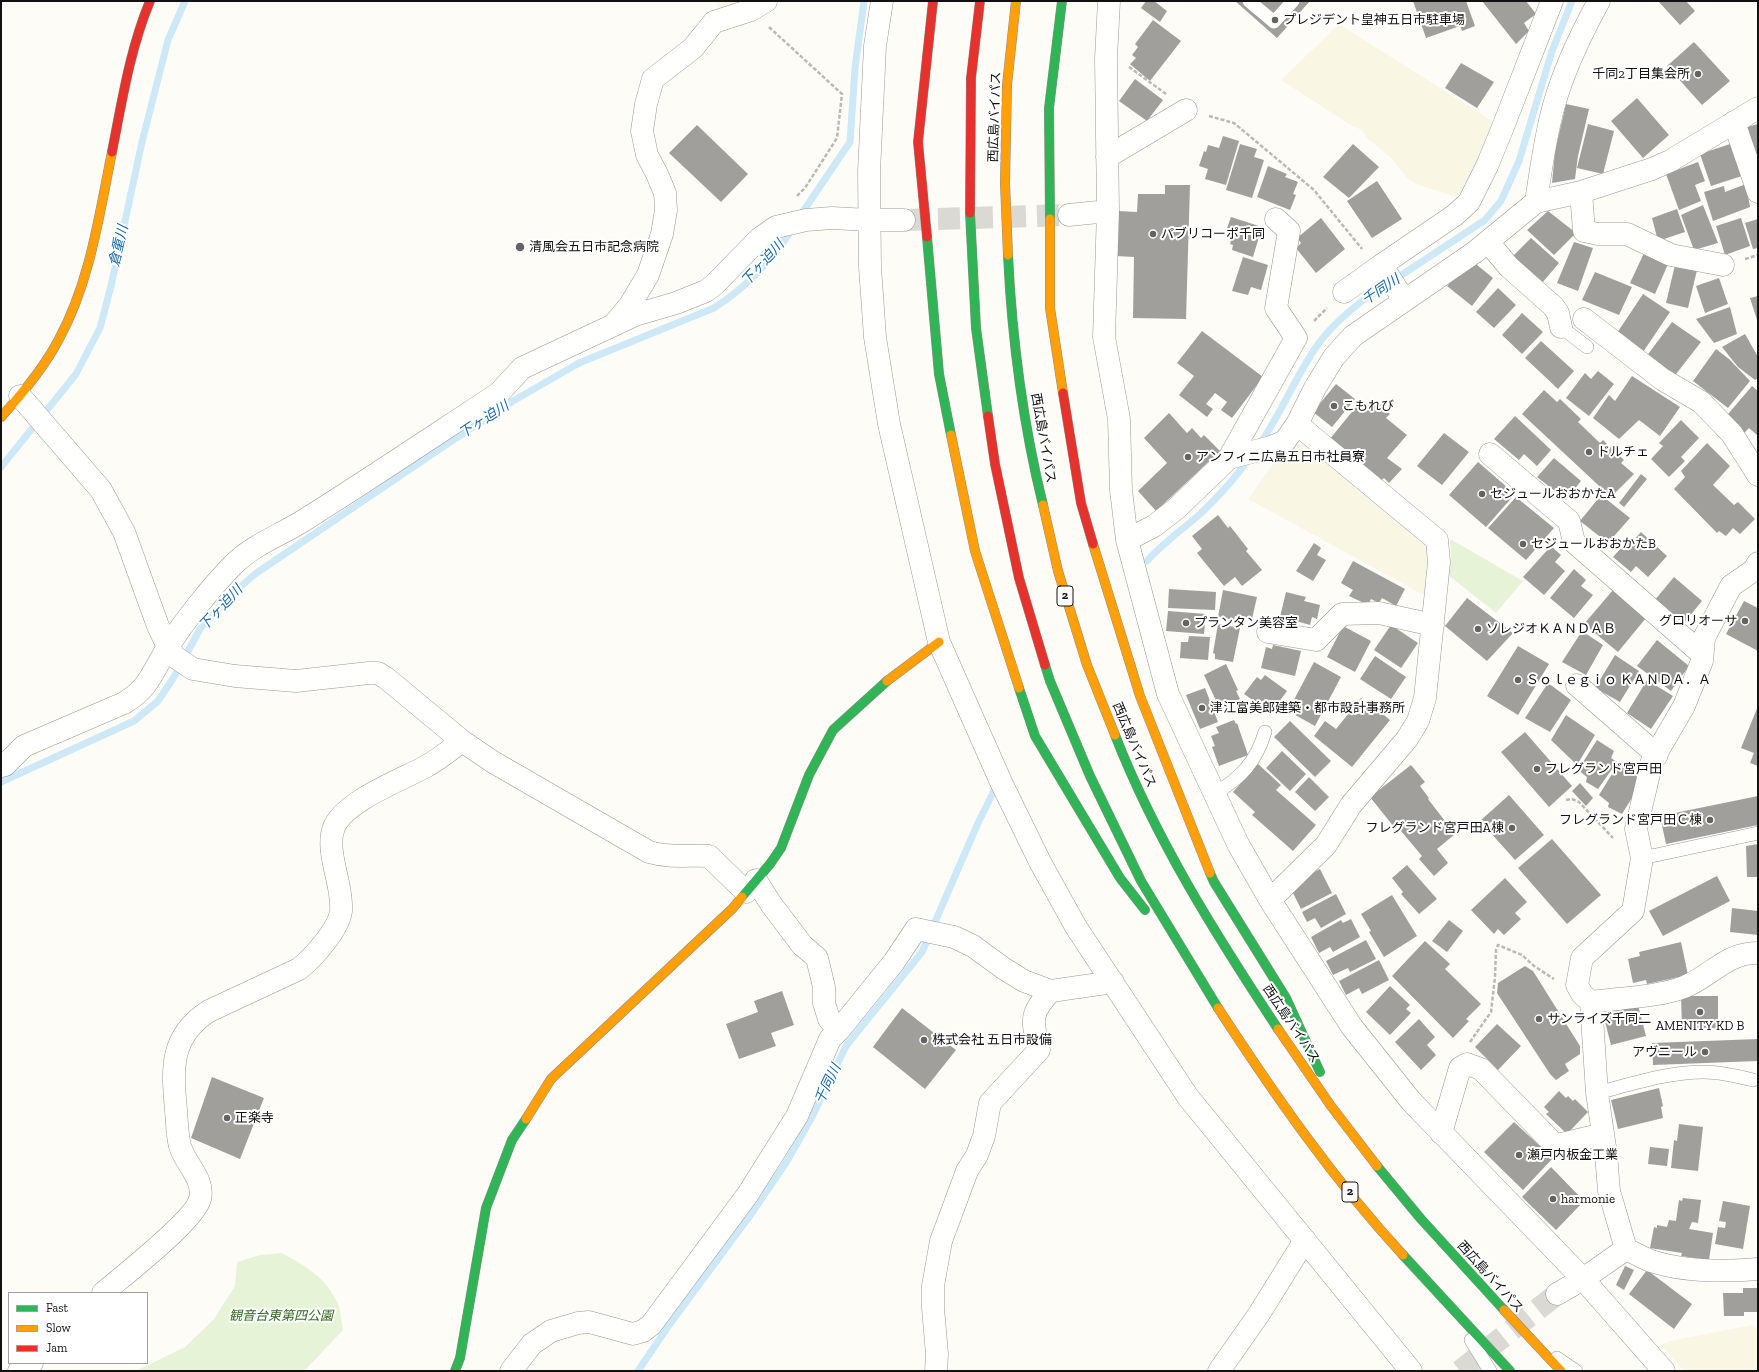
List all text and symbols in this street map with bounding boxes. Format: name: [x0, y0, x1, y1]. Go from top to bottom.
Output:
place label: プレジデント皇神五日市駐車場: [1283, 12, 1465, 28]
marker: プレジデント皇神五日市駐車場: [1270, 15, 1280, 25]
place label: 千同2丁目集会所: [1592, 66, 1690, 82]
marker: 千同2丁目集会所: [1693, 69, 1703, 79]
street label: 西広島バイパス: [986, 71, 1004, 163]
water label: 倉重川: [106, 224, 132, 268]
place label: パブリコーポ千同: [1161, 226, 1265, 242]
marker: パブリコーポ千同: [1148, 229, 1158, 239]
water label: 下ヶ迫川: [738, 237, 788, 289]
place label: 清風会五日市記念病院: [529, 239, 659, 255]
marker: 清風会五日市記念病院: [514, 241, 526, 253]
water label: 千同川: [1359, 271, 1403, 309]
street label: 西広島バイパス: [1027, 392, 1059, 484]
water label: 下ヶ迫川: [456, 398, 512, 442]
place label: こもれび: [1342, 398, 1394, 414]
marker: こもれび: [1329, 401, 1339, 411]
place label: ドルチェ: [1597, 444, 1649, 460]
marker: ドルチェ: [1584, 447, 1594, 457]
place label: アンフィニ広島五日市社員寮: [1196, 449, 1365, 465]
marker: アンフィニ広島五日市社員寮: [1183, 452, 1193, 462]
place label: セジュールおおかたA: [1490, 486, 1615, 502]
marker: セジュールおおかたA: [1477, 489, 1487, 499]
place label: セジュールおおかたB: [1531, 536, 1656, 552]
marker: セジュールおおかたB: [1518, 539, 1528, 549]
water label: 下ヶ迫川: [196, 582, 246, 634]
road number: 2: [1057, 586, 1073, 606]
place label: グロリオーサ: [1659, 613, 1737, 629]
place label: プランタン美容室: [1194, 615, 1298, 631]
marker: グロリオーサ: [1740, 616, 1750, 626]
marker: プランタン美容室: [1181, 618, 1191, 628]
place label: ソレジオＫＡＮＤＡＢ: [1486, 621, 1616, 637]
marker: ソレジオＫＡＮＤＡＢ: [1473, 624, 1483, 634]
place label: Ｓｏｌｅｇｉｏ ＫＡＮＤＡ．Ａ: [1526, 672, 1711, 688]
marker: Ｓｏｌｅｇｉｏ ＫＡＮＤＡ．Ａ: [1513, 675, 1523, 685]
street label: 西広島バイパス: [1109, 700, 1159, 790]
place label: 津江富美郎建築・都市設計事務所: [1210, 700, 1405, 716]
marker: 津江富美郎建築・都市設計事務所: [1197, 703, 1207, 713]
place label: フレグランド宮戸田: [1545, 761, 1662, 777]
marker: フレグランド宮戸田: [1532, 764, 1542, 774]
place label: フレグランド宮戸田Ｃ棟: [1559, 812, 1702, 828]
marker: フレグランド宮戸田Ｃ棟: [1705, 815, 1715, 825]
place label: フレグランド宮戸田A棟: [1366, 820, 1504, 836]
marker: フレグランド宮戸田A棟: [1507, 823, 1517, 833]
street label: 西広島バイパス: [1259, 982, 1323, 1066]
marker: AMENITY KD B: [1695, 1007, 1705, 1017]
place label: サンライズ千同二: [1547, 1011, 1651, 1027]
marker: サンライズ千同二: [1534, 1014, 1544, 1024]
place label: AMENITY KD B: [1656, 1018, 1744, 1034]
place label: 株式会社 五日市設備: [932, 1032, 1052, 1048]
marker: 株式会社 五日市設備: [919, 1035, 929, 1045]
place label: アヴニール: [1632, 1044, 1697, 1060]
marker: アヴニール: [1700, 1047, 1710, 1057]
water label: 千同川: [811, 1061, 845, 1107]
place label: 正楽寺: [235, 1110, 274, 1126]
marker: 正楽寺: [222, 1113, 232, 1123]
place label: 瀬戸内板金工業: [1527, 1147, 1618, 1163]
marker: 瀬戸内板金工業: [1514, 1150, 1524, 1160]
road number: 2: [1342, 1182, 1358, 1202]
place label: harmonie: [1561, 1191, 1615, 1207]
marker: harmonie: [1548, 1194, 1558, 1204]
street label: 西広島バイパス: [1454, 1238, 1526, 1316]
legend: [8, 1292, 148, 1364]
text: Fast: [46, 1301, 68, 1315]
park label: 観音台東第四公園: [229, 1308, 333, 1324]
text: Slow: [46, 1321, 71, 1335]
text: Jam: [46, 1341, 67, 1355]

